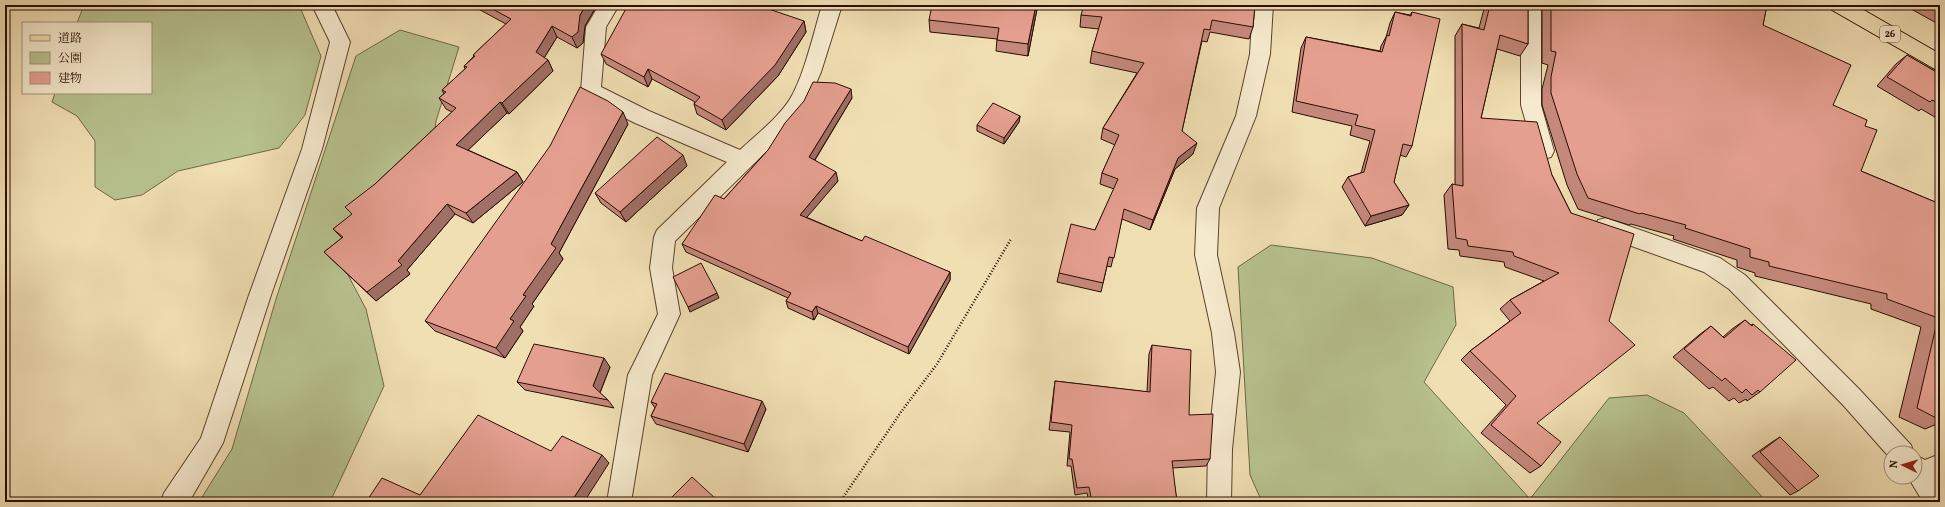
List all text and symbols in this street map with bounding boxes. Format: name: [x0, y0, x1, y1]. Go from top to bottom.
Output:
legend: [22, 22, 152, 94]
road number: 26: [1880, 26, 1900, 42]
text: 道路: [58, 31, 82, 47]
text: 公園: [58, 51, 82, 67]
text: 建物: [58, 71, 82, 87]
north arrow: [1883, 445, 1923, 485]
text: N: [1887, 460, 1902, 469]

